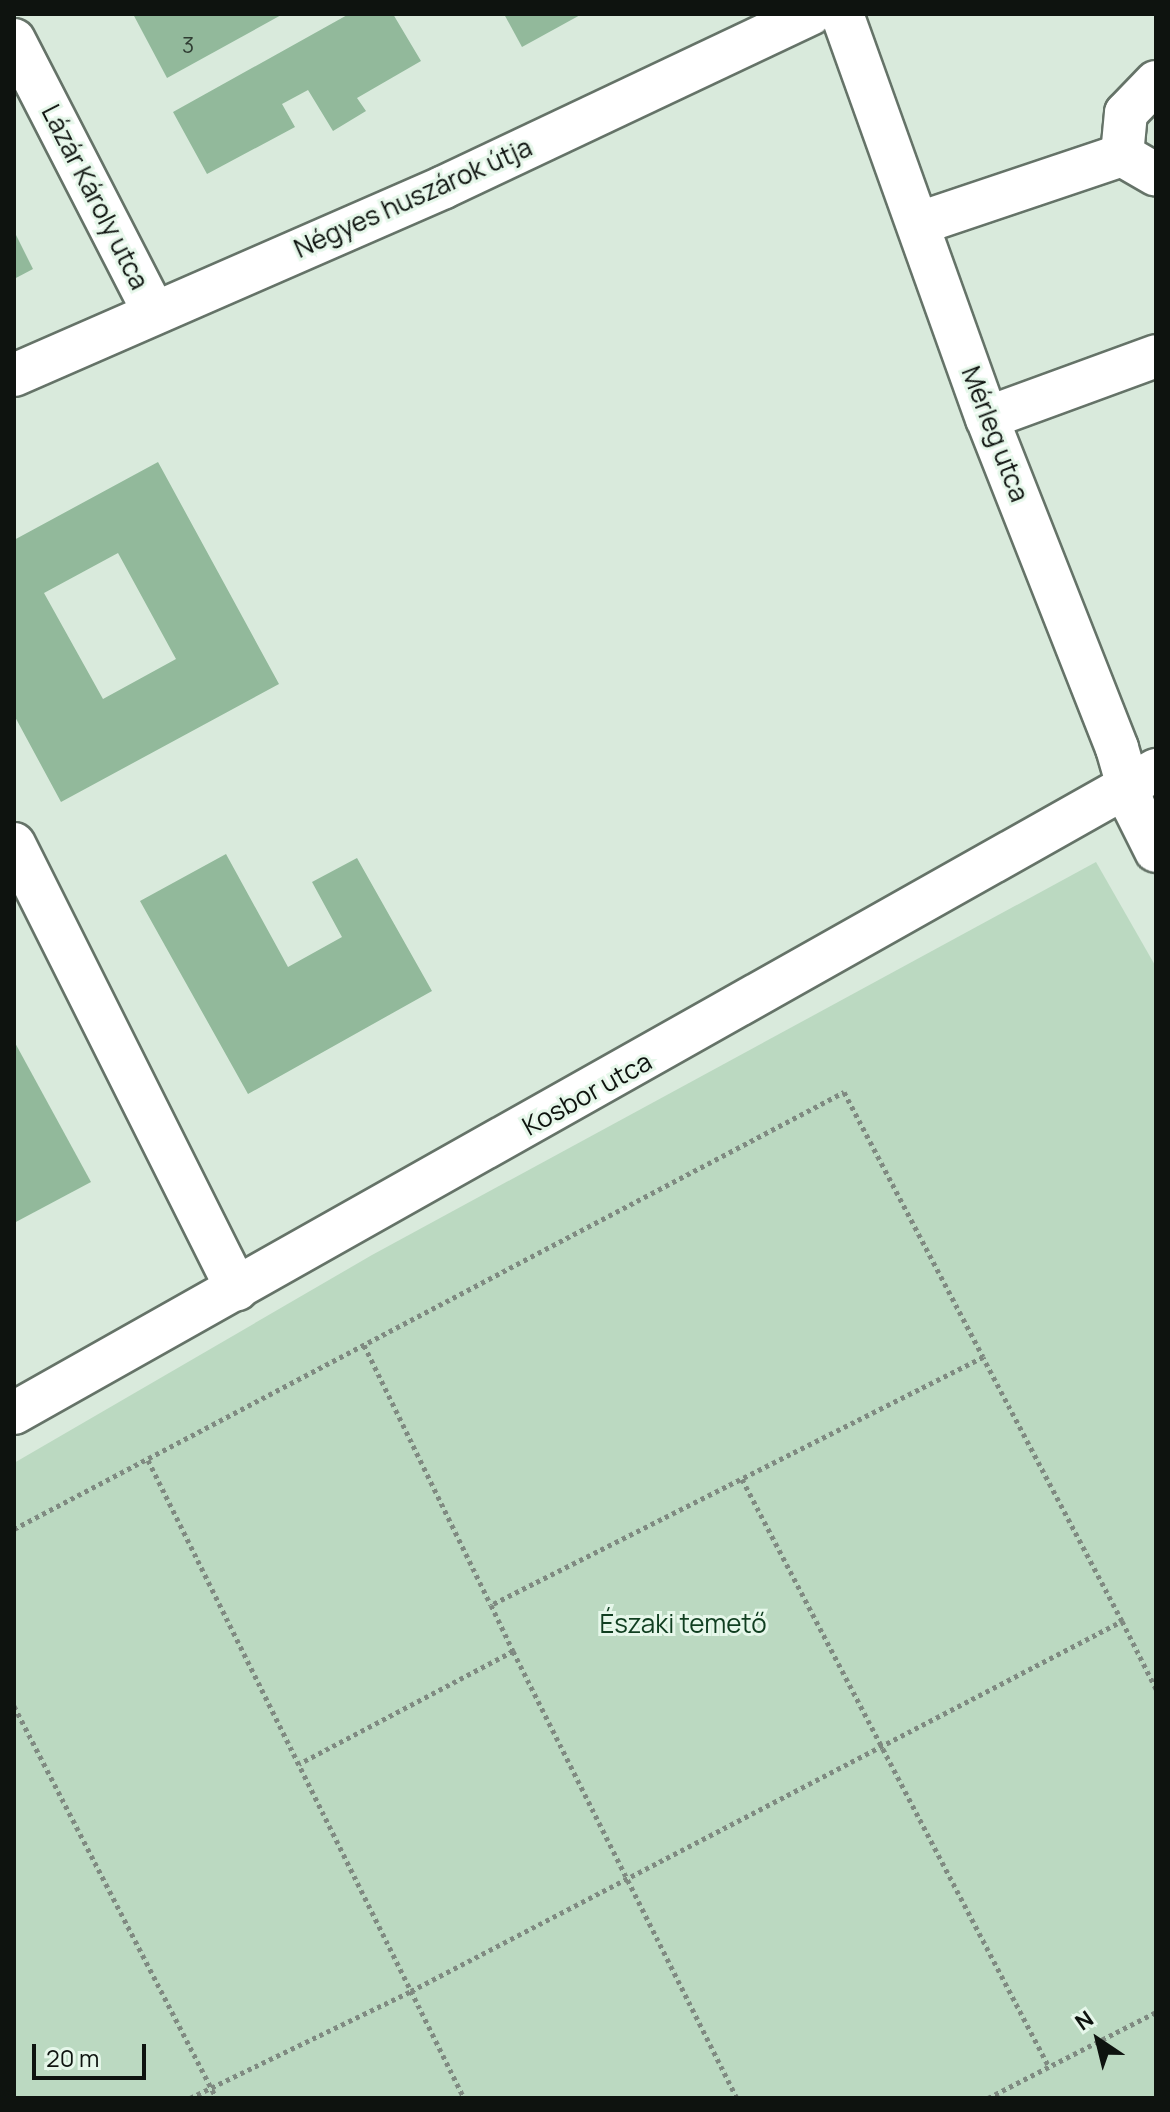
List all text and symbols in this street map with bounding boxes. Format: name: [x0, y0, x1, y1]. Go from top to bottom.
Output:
house number: 3: [182, 33, 194, 59]
street label: Lázár Károly utca: [35, 99, 155, 295]
street label: Négyes huszárok útja: [289, 131, 537, 265]
street label: Mérleg utca: [955, 362, 1035, 506]
street label: Kosbor utca: [517, 1046, 657, 1142]
park label: Északi temető: [599, 1608, 767, 1640]
north arrow: [1058, 2000, 1138, 2080]
text: N: [1069, 2004, 1099, 2037]
scale bar: [36, 2028, 150, 2078]
text: 20 m: [46, 2041, 99, 2074]

